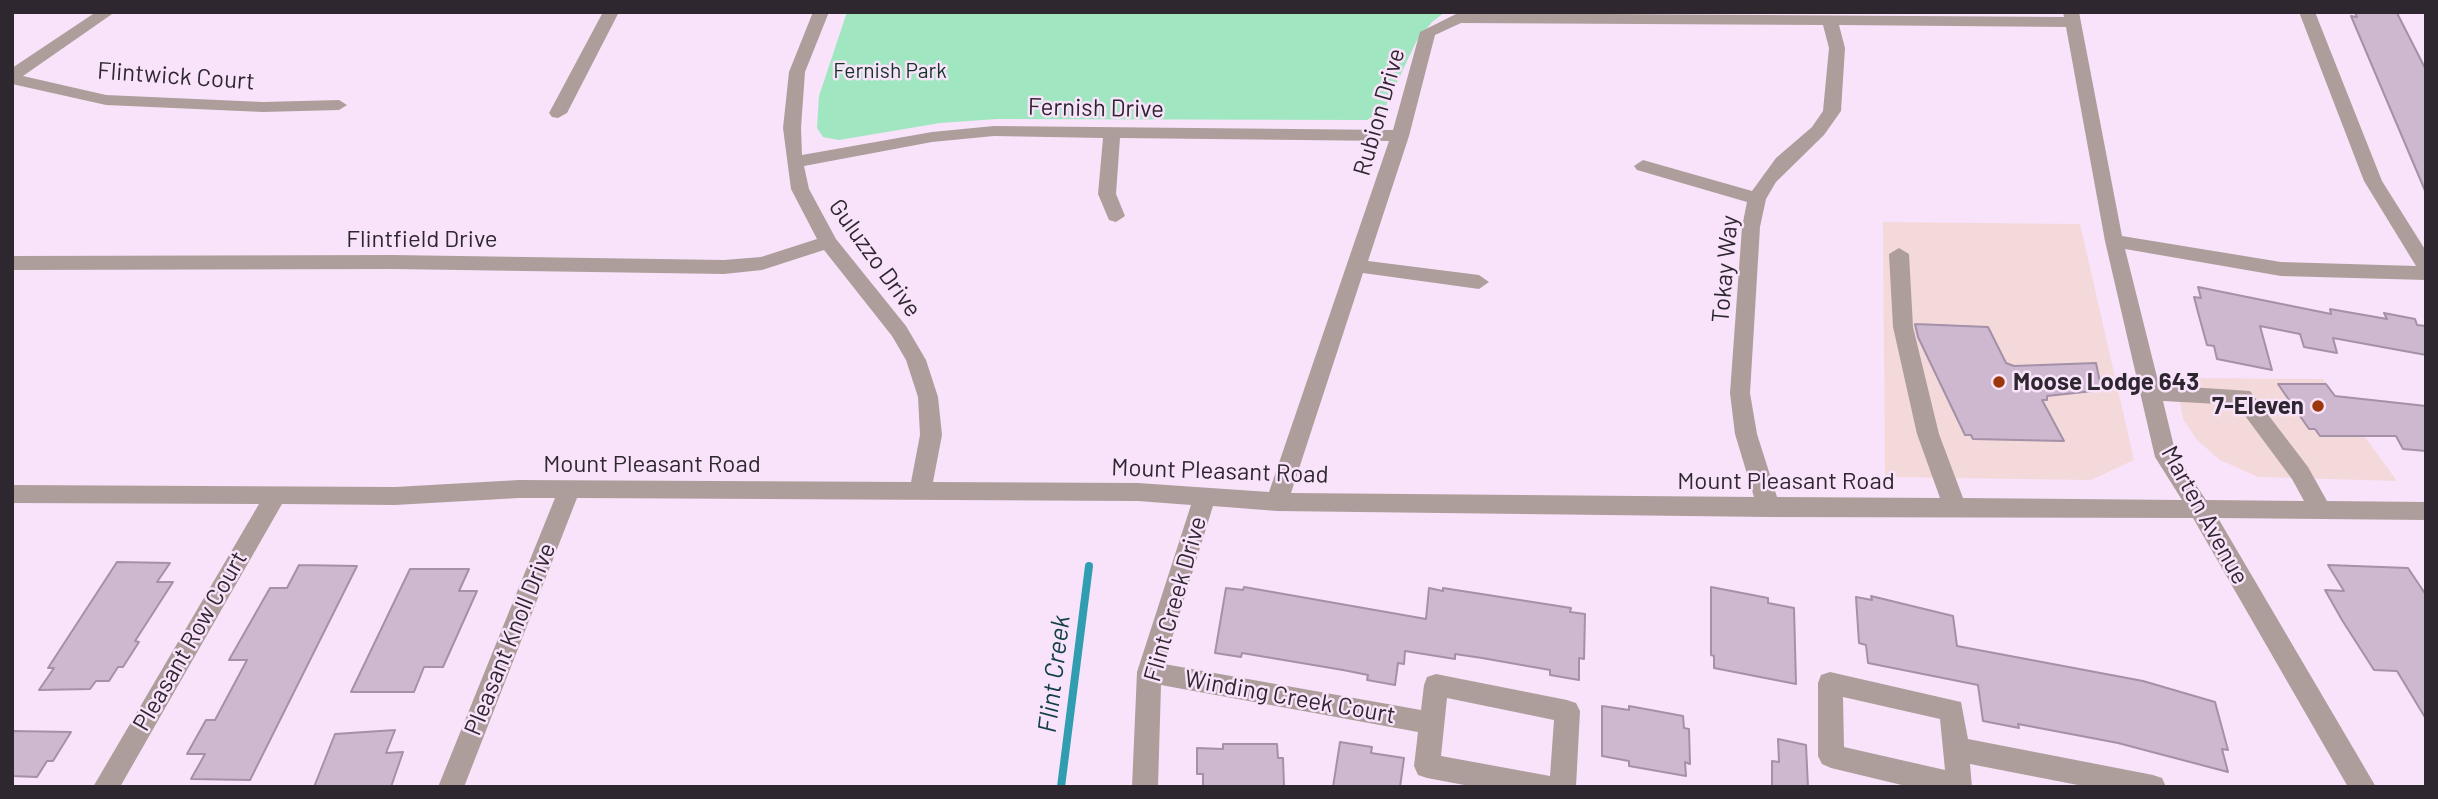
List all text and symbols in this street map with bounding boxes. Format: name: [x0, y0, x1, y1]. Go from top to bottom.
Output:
street label: Rubion Drive: [1347, 45, 1411, 179]
street label: Flintwick Court: [96, 56, 256, 96]
park label: Fernish Park: [833, 58, 947, 84]
street label: Fernish Drive: [1028, 92, 1164, 124]
street label: Guluzzo Drive: [823, 193, 927, 323]
street label: Tokay Way: [1706, 214, 1744, 324]
street label: Flintfield Drive: [346, 225, 498, 253]
place label: Moose Lodge 643: [2013, 368, 2199, 396]
marker: Moose Lodge 643: [1991, 374, 2007, 390]
place label: 7-Eleven: [2212, 392, 2304, 420]
marker: 7-Eleven: [2310, 398, 2326, 414]
street label: Marten Avenue: [2155, 441, 2255, 589]
street label: Mount Pleasant Road: [543, 450, 761, 478]
street label: Mount Pleasant Road: [1111, 453, 1329, 489]
street label: Mount Pleasant Road: [1677, 467, 1895, 495]
street label: Flint Creek Drive: [1138, 513, 1212, 685]
street label: Pleasant Knoll Drive: [458, 539, 562, 739]
street label: Pleasant Row Court: [127, 546, 253, 736]
water label: Flint Creek: [1031, 613, 1077, 735]
street label: Winding Creek Court: [1182, 664, 1398, 730]

